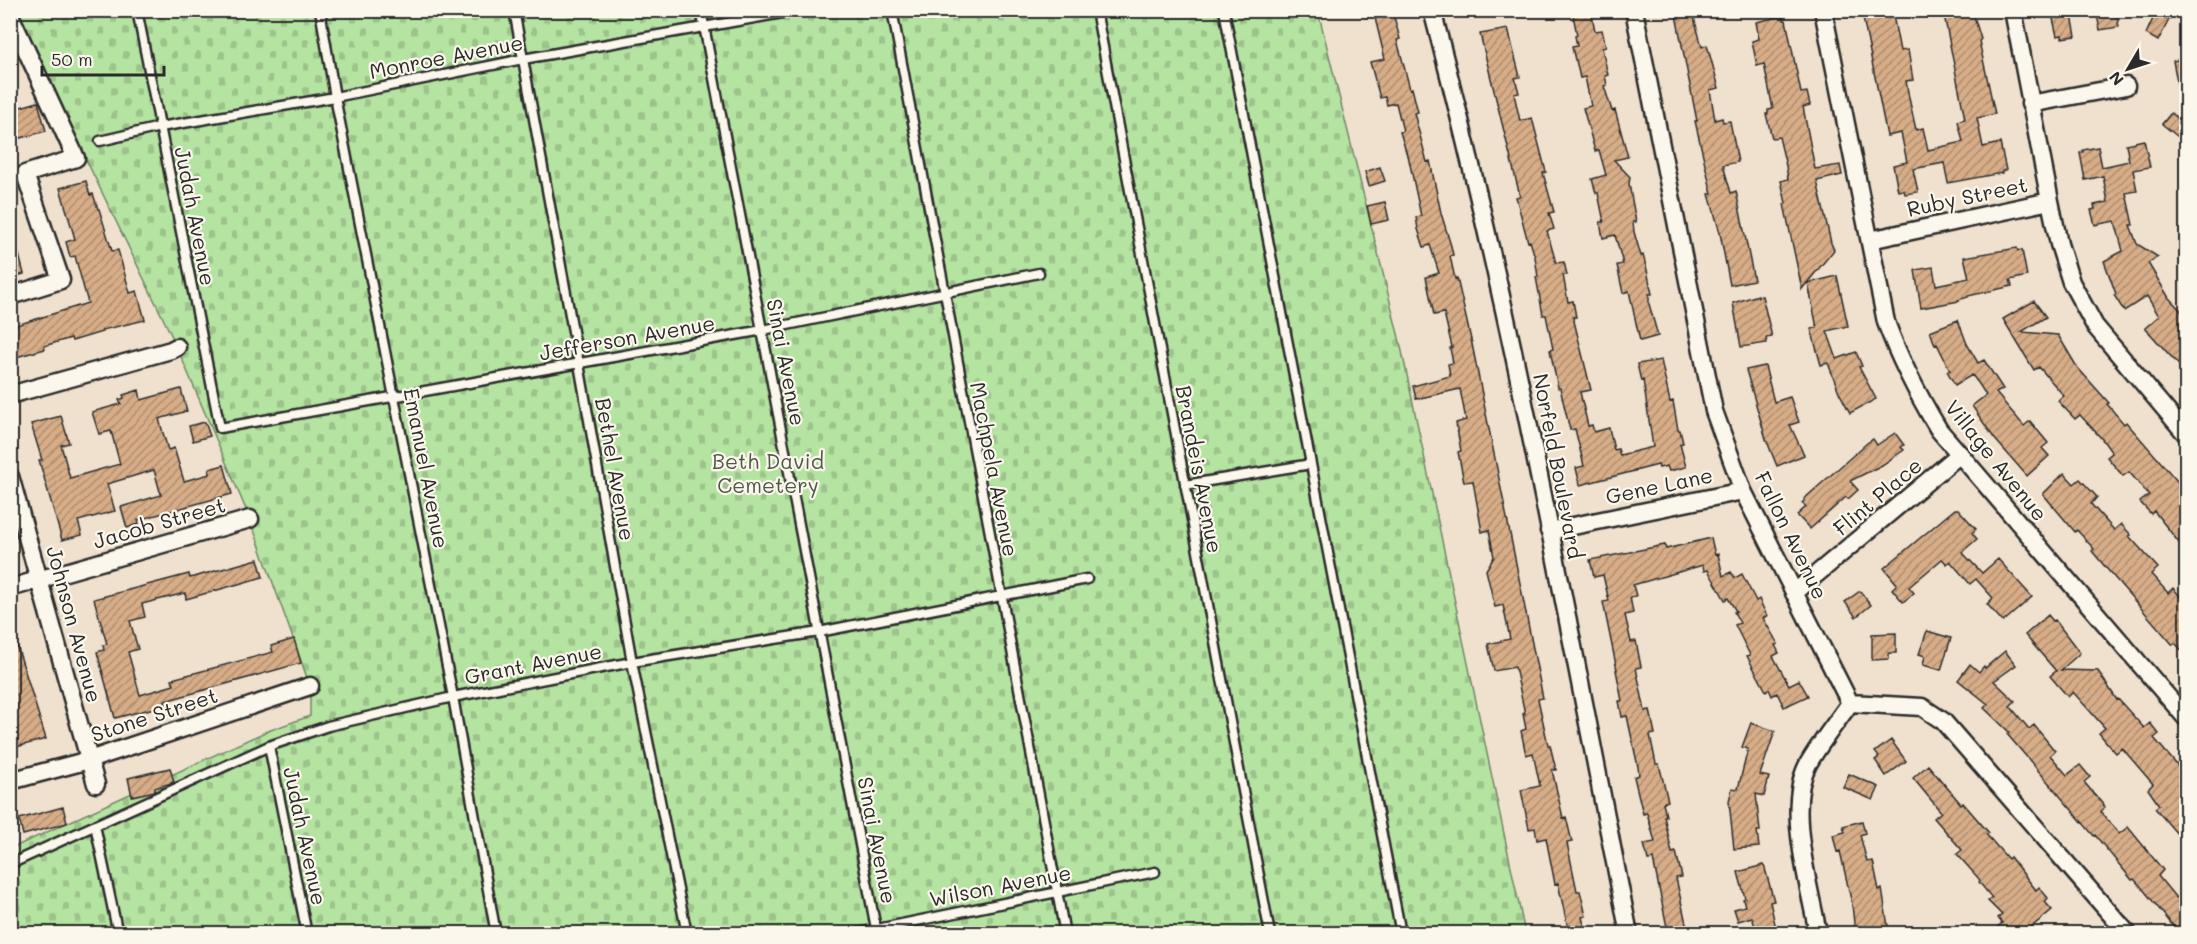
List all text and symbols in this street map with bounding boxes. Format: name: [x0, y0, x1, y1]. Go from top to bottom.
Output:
street label: Monroe Avenue: [367, 28, 525, 84]
scale bar: [42, 39, 164, 77]
north arrow: [2098, 39, 2158, 99]
text: 50 m: [51, 47, 93, 71]
text: N: [2104, 67, 2128, 90]
street label: Judah Avenue: [169, 144, 223, 288]
street label: Ruby Street: [1904, 170, 2030, 222]
street label: Sinai Avenue: [761, 296, 813, 428]
street label: Jefferson Avenue: [537, 308, 717, 366]
street label: Norfeld Boulevard: [1528, 371, 1590, 561]
street label: Machpela Avenue: [965, 379, 1025, 559]
street label: Brandeis Avenue: [1170, 383, 1230, 555]
street label: Emanuel Avenue: [398, 386, 456, 550]
street label: Village Avenue: [1940, 394, 2054, 526]
street label: Bethel Avenue: [590, 395, 642, 543]
park label: Beth David Cemetery: [712, 447, 824, 498]
street label: Flint Place: [1827, 451, 1927, 541]
street label: Gene Lane: [1603, 460, 1715, 510]
street label: Fallon Avenue: [1749, 467, 1835, 603]
street label: Jacob Street: [90, 490, 228, 554]
street label: Johnson Avenue: [41, 543, 109, 705]
street label: Grant Avenue: [462, 636, 604, 690]
street label: Stone Street: [87, 681, 221, 747]
street label: Judah Avenue: [278, 764, 334, 908]
street label: Sinai Avenue: [852, 774, 904, 906]
street label: Wilson Avenue: [927, 858, 1073, 912]

